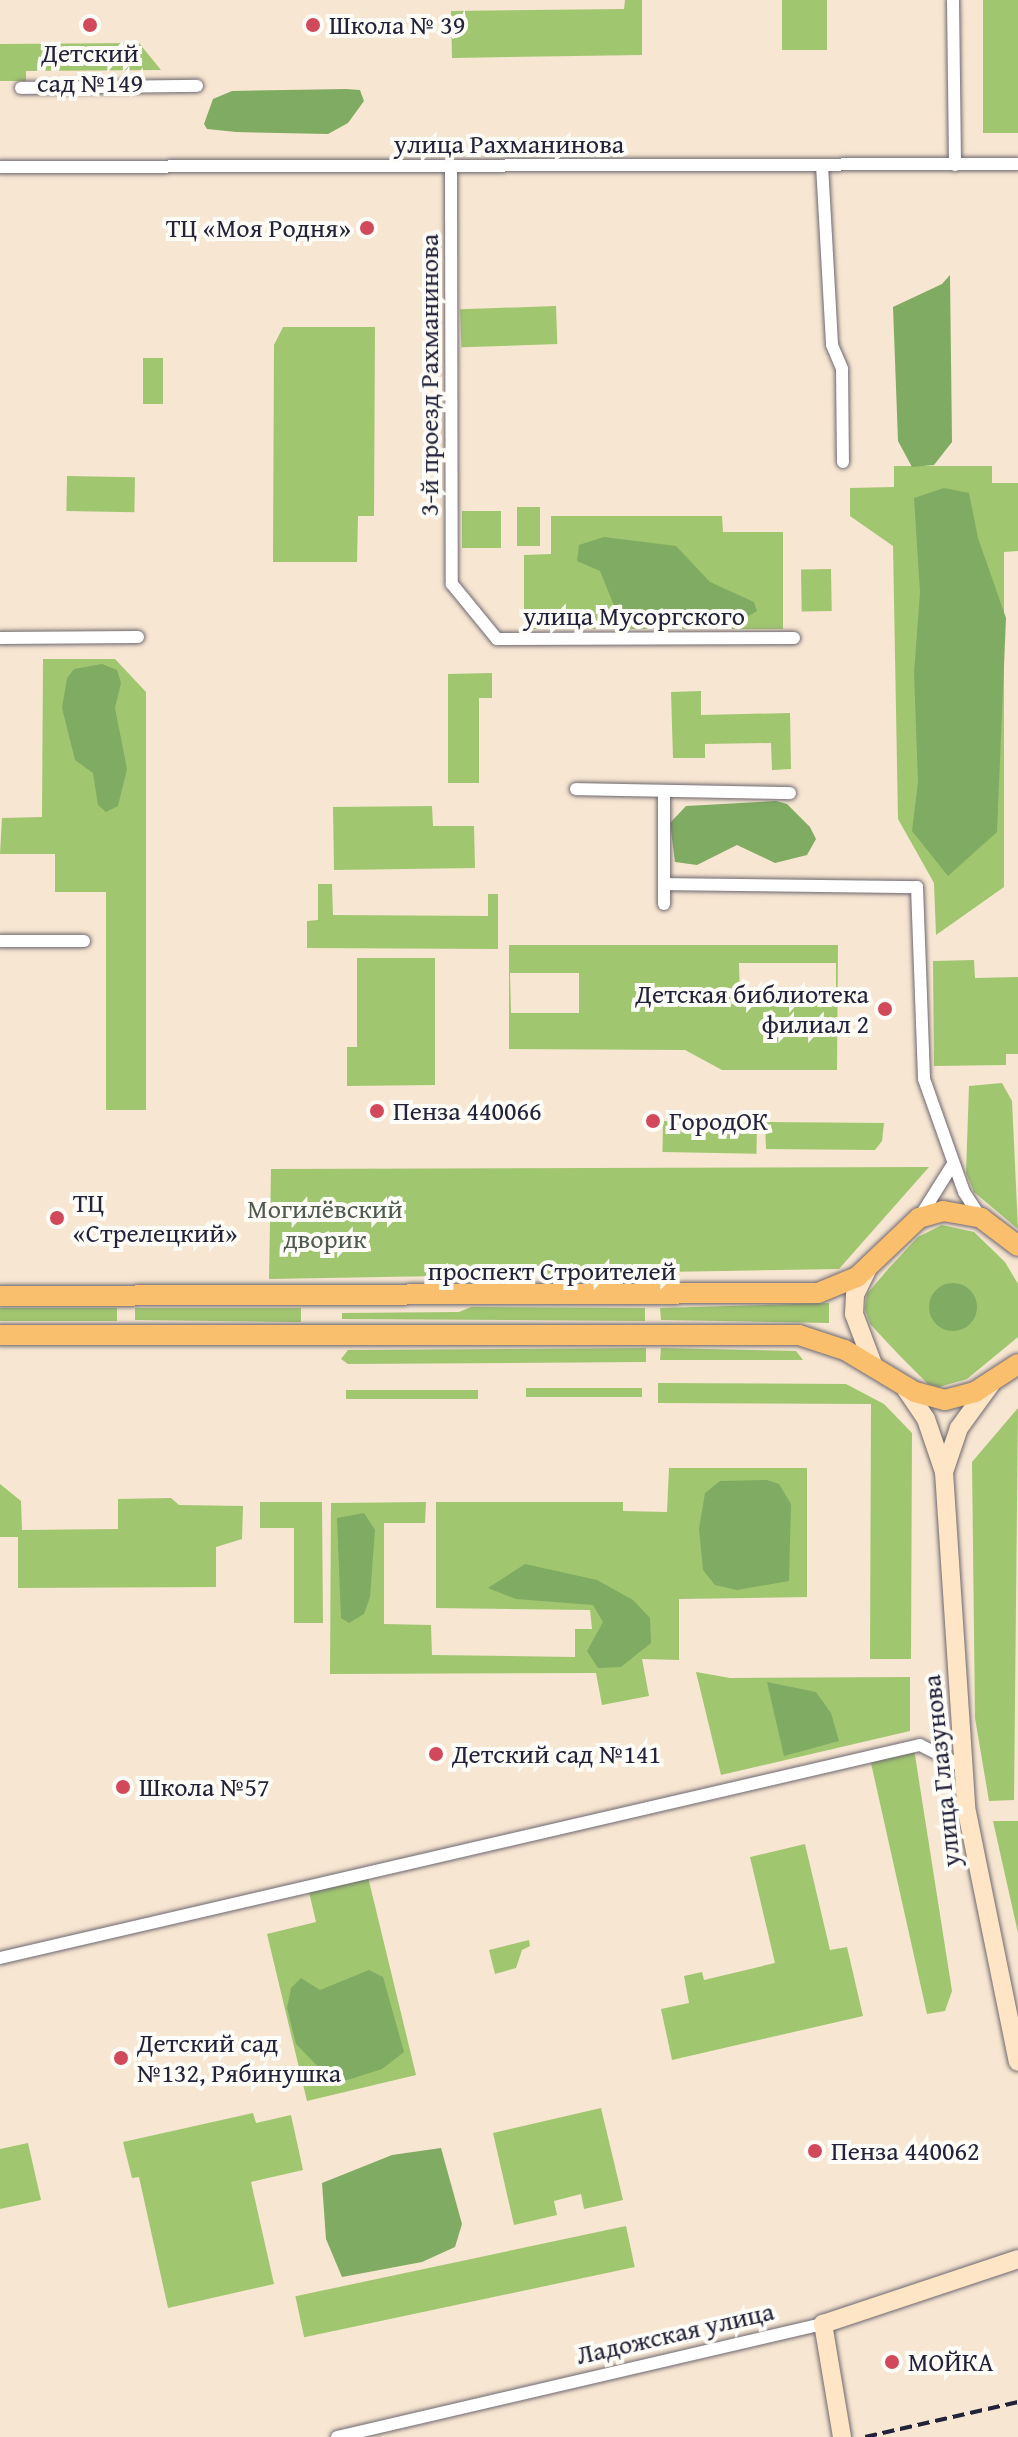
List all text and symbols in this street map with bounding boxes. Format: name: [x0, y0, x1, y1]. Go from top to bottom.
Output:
place label: Школа № 39: [329, 9, 465, 41]
marker: Детский сад №149: [81, 16, 99, 34]
marker: Школа № 39: [304, 16, 322, 34]
place label: Детский сад №149: [37, 37, 143, 98]
street label: улица Рахманинова: [394, 128, 624, 160]
place label: ТЦ «Моя Родня»: [166, 212, 351, 244]
marker: ТЦ «Моя Родня»: [358, 219, 376, 237]
street label: 3-й проезд Рахманинова: [413, 234, 445, 516]
street label: улица Мусоргского: [523, 600, 745, 632]
place label: Детская библиотека филиал 2: [635, 978, 869, 1040]
marker: Детская библиотека филиал 2: [876, 1000, 894, 1018]
place label: Пенза 440066: [393, 1095, 542, 1127]
marker: Пенза 440066: [368, 1102, 386, 1120]
place label: ГородОК: [669, 1105, 768, 1137]
marker: ГородОК: [644, 1112, 662, 1130]
place label: ТЦ «Стрелецкий»: [73, 1187, 237, 1248]
park label: Могилёвский дворик: [247, 1193, 403, 1254]
marker: ТЦ «Стрелецкий»: [48, 1209, 66, 1227]
street label: проспект Строителей: [428, 1255, 676, 1287]
street label: улица Глазунова: [915, 1673, 967, 1869]
place label: Детский сад №141: [452, 1738, 661, 1770]
marker: Детский сад №141: [427, 1745, 445, 1763]
place label: Школа №57: [139, 1771, 270, 1803]
marker: Школа №57: [114, 1778, 132, 1796]
place label: Детский сад №132, Рябинушка: [137, 2027, 341, 2088]
marker: Детский сад №132, Рябинушка: [112, 2049, 130, 2067]
place label: Пенза 440062: [831, 2135, 980, 2167]
marker: Пенза 440062: [806, 2142, 824, 2160]
street label: Ладожская улица: [573, 2295, 777, 2371]
place label: МОЙКА: [908, 2346, 993, 2378]
marker: МОЙКА: [883, 2353, 901, 2371]

